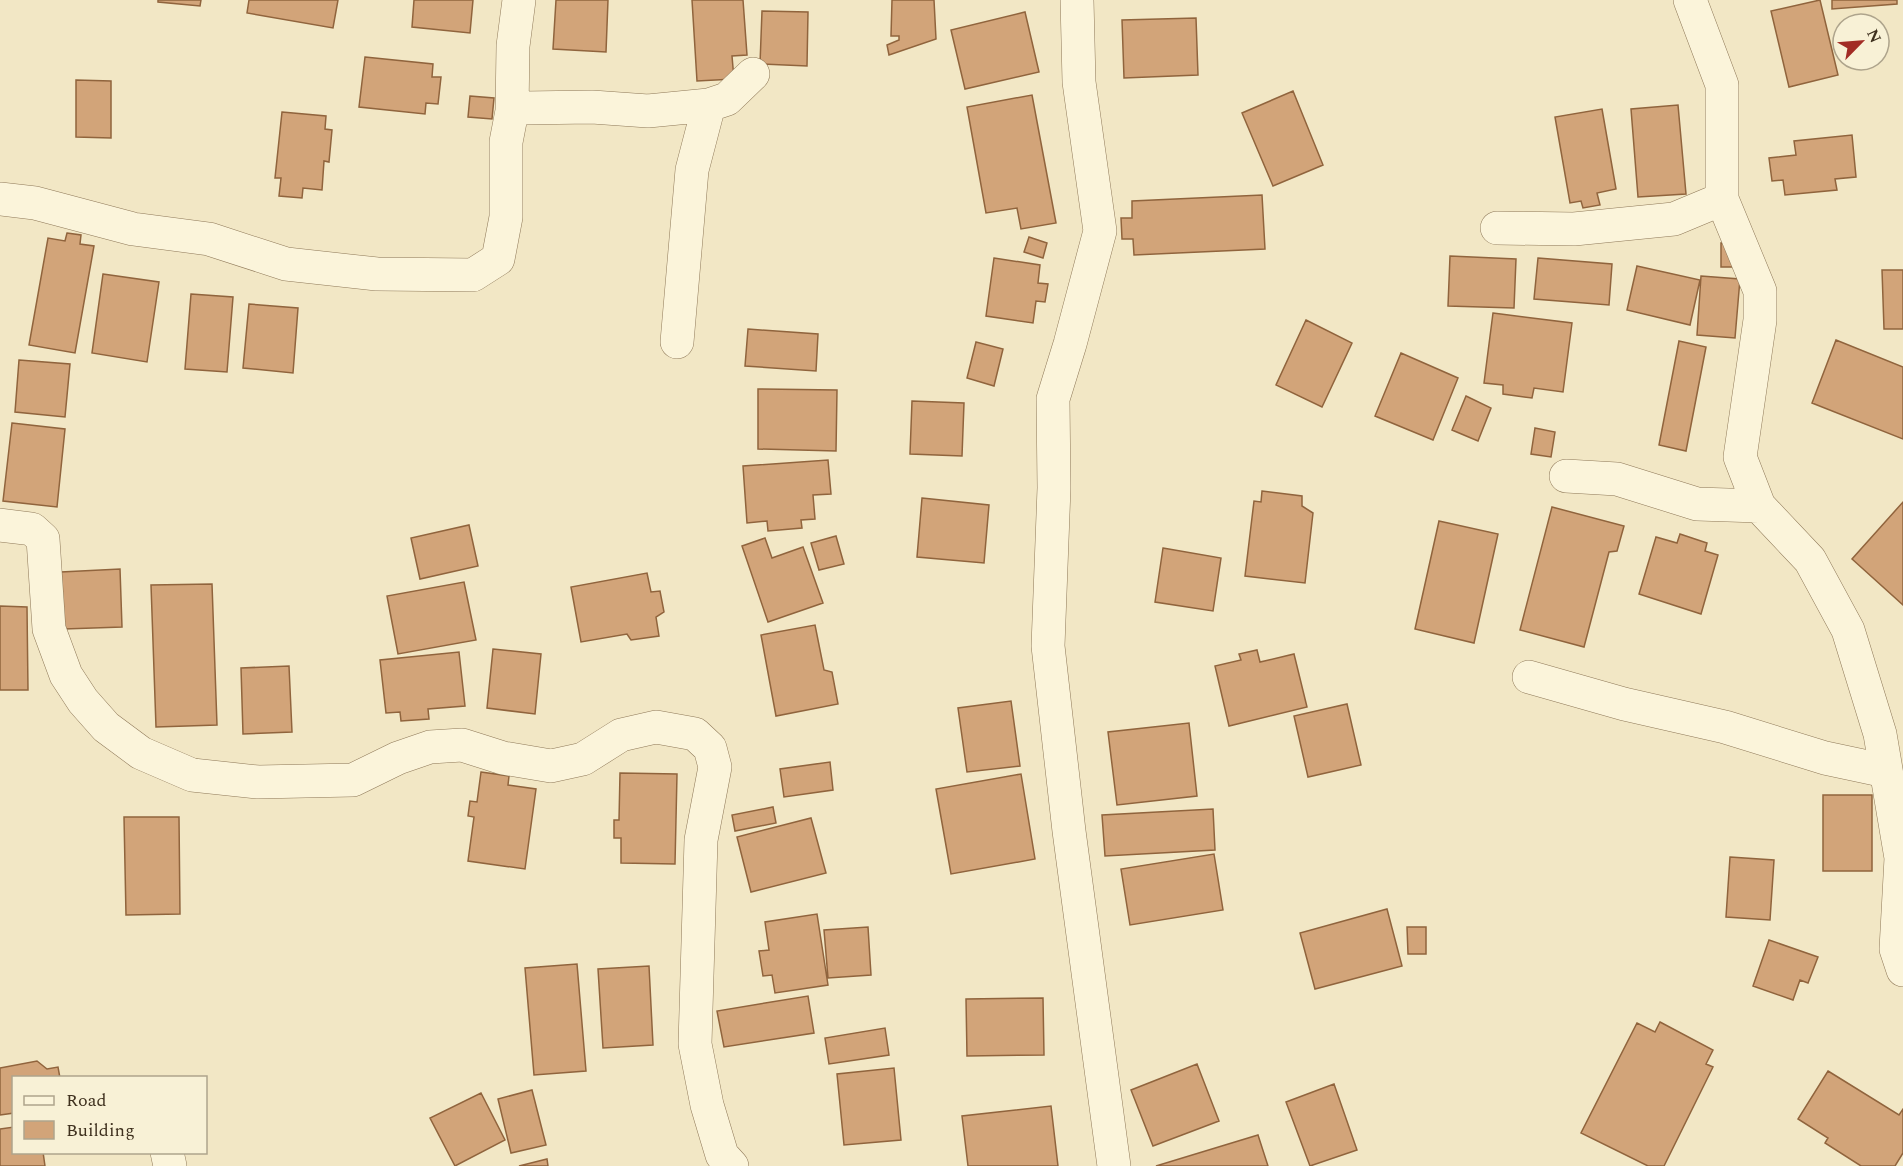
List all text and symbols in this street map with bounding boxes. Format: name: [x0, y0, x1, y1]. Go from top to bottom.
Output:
north arrow: [1831, 12, 1891, 72]
text: N: [1860, 25, 1887, 47]
legend: [12, 1076, 207, 1154]
text: Road: [66, 1087, 107, 1114]
text: Building: [66, 1117, 135, 1144]

